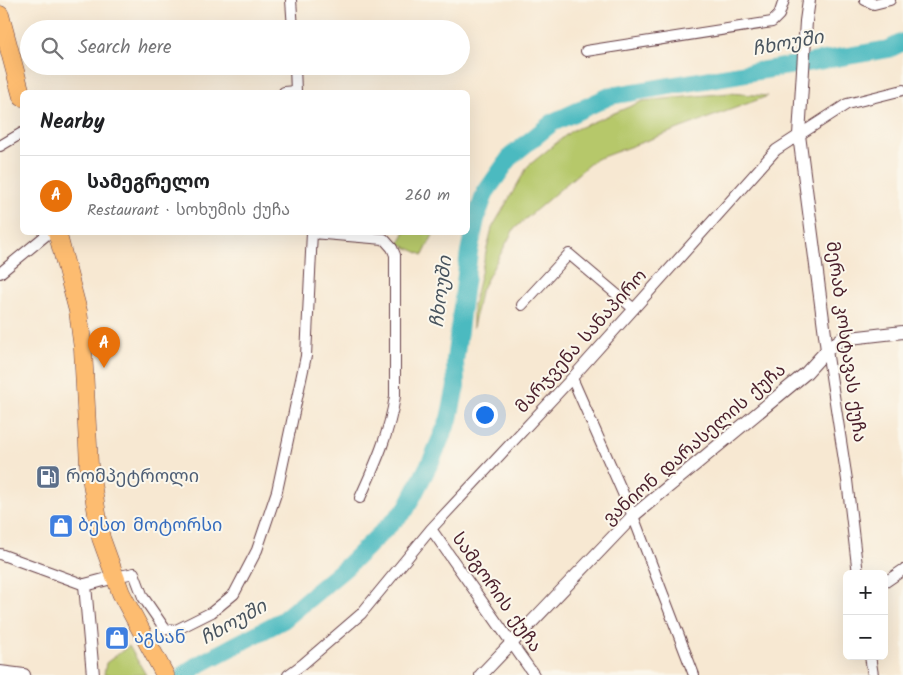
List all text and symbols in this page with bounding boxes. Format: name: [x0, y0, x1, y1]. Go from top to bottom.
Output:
search box: [20, 20, 470, 75]
water label: ჩხოუში: [750, 23, 827, 65]
text: Search here: [78, 33, 172, 63]
icon: search: [38, 34, 66, 62]
text: Nearby: [40, 106, 105, 139]
text: სამეგრელო: [87, 168, 210, 198]
text: A: [51, 183, 61, 208]
text: 260 m: [405, 183, 450, 208]
text: Restaurant · სოხუმის ქუჩა: [87, 198, 290, 223]
street label: მერაბ კოსტავას ქუჩა: [817, 240, 873, 444]
water label: ჩხოუში: [423, 253, 461, 329]
street label: მარჯვენა სანაპირო: [509, 263, 655, 421]
pin: A: [88, 327, 120, 368]
street label: ვანიონ დარასელის ქუჩა: [597, 357, 793, 533]
your location: [472, 402, 498, 428]
place label: რომპეტროლი: [66, 463, 199, 492]
fuel station icon: რომპეტროლი: [35, 464, 61, 490]
place label: ბესთ მოტორსი: [78, 512, 222, 541]
shop icon: ბესთ მოტორსი: [48, 513, 74, 539]
street label: სამგორის ქუჩა: [444, 527, 548, 659]
map controls: [843, 570, 888, 660]
button: +: [843, 570, 888, 615]
water label: ჩხოუში: [195, 592, 274, 654]
button: −: [843, 615, 888, 660]
place label: აგსან: [134, 624, 186, 653]
shop icon: აგსან: [104, 625, 130, 651]

